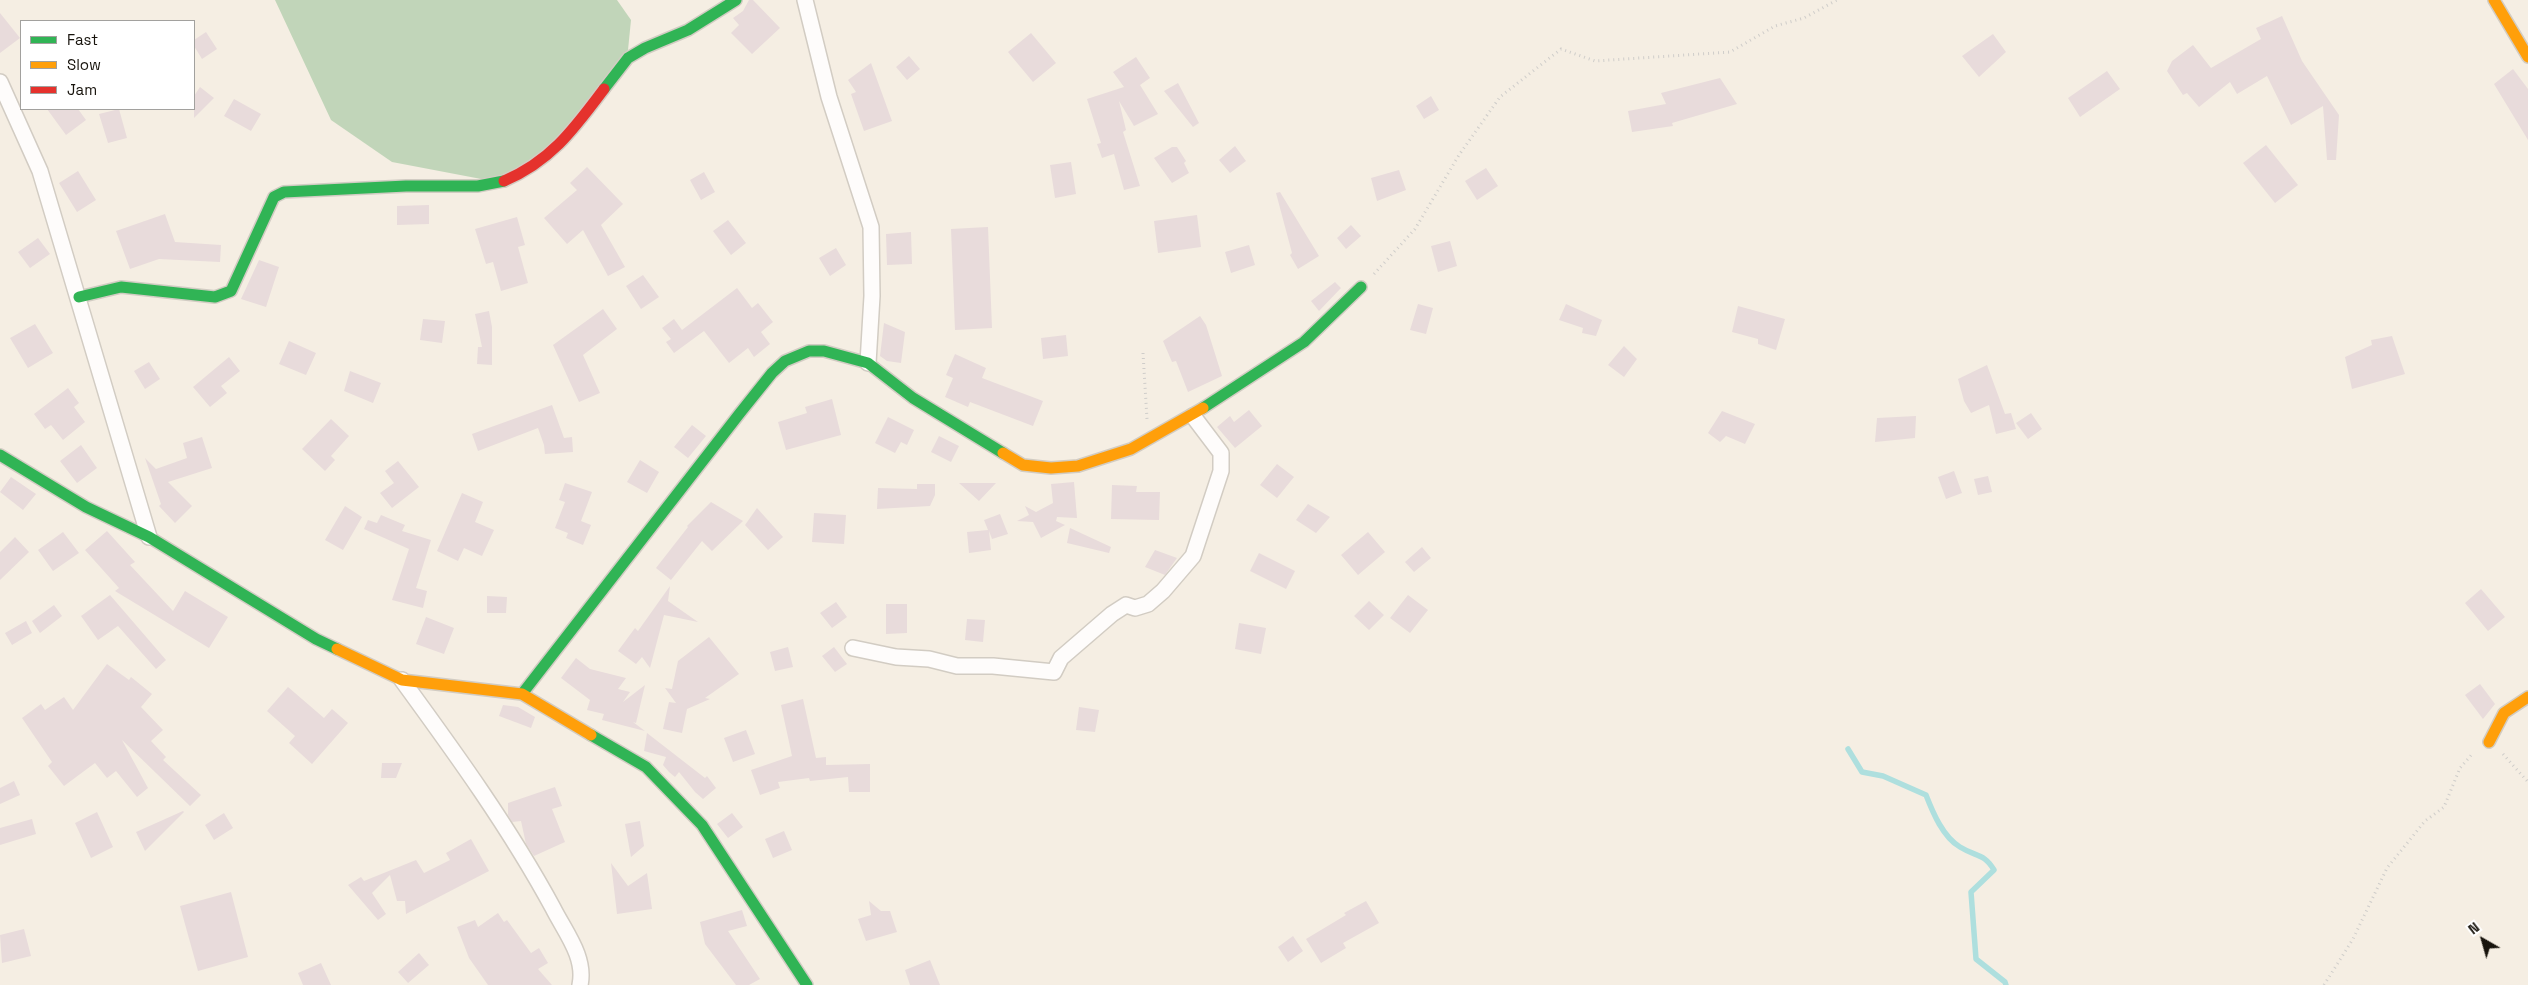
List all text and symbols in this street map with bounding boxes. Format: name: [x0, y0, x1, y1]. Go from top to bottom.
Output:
legend: [20, 20, 195, 110]
text: Fast: [67, 30, 98, 49]
text: Slow: [67, 55, 101, 74]
text: Jam: [67, 80, 97, 99]
north arrow: [2458, 915, 2508, 965]
text: N: [2465, 918, 2483, 938]

